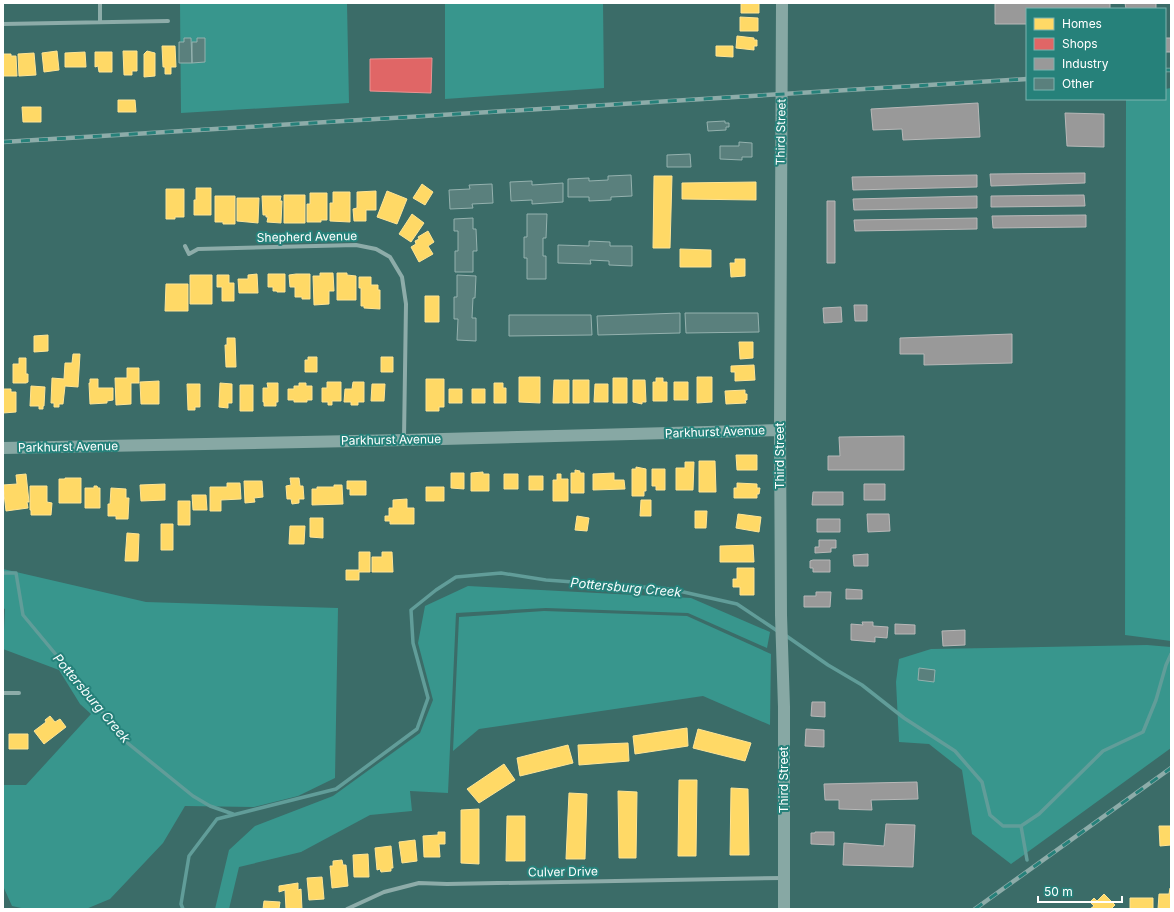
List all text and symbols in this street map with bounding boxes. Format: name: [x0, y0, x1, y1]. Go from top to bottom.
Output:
legend: [1026, 8, 1166, 100]
text: Homes: [1062, 16, 1102, 31]
text: Shops: [1062, 36, 1098, 51]
text: Industry: [1062, 56, 1109, 71]
text: Other: [1062, 76, 1094, 91]
street label: Third Street: [772, 98, 789, 165]
street label: Shepherd Avenue: [257, 228, 357, 245]
street label: Parkhurst Avenue: [665, 422, 765, 441]
street label: Third Street: [772, 423, 787, 489]
street label: Parkhurst Avenue: [341, 431, 441, 448]
street label: Parkhurst Avenue: [18, 438, 118, 455]
water label: Pottersburg Creek: [570, 574, 683, 600]
water label: Pottersburg Creek: [50, 650, 135, 747]
street label: Third Street: [776, 747, 791, 813]
street label: Culver Drive: [528, 863, 598, 880]
scale bar: [1038, 878, 1122, 904]
text: 50 m: [1044, 884, 1073, 899]

